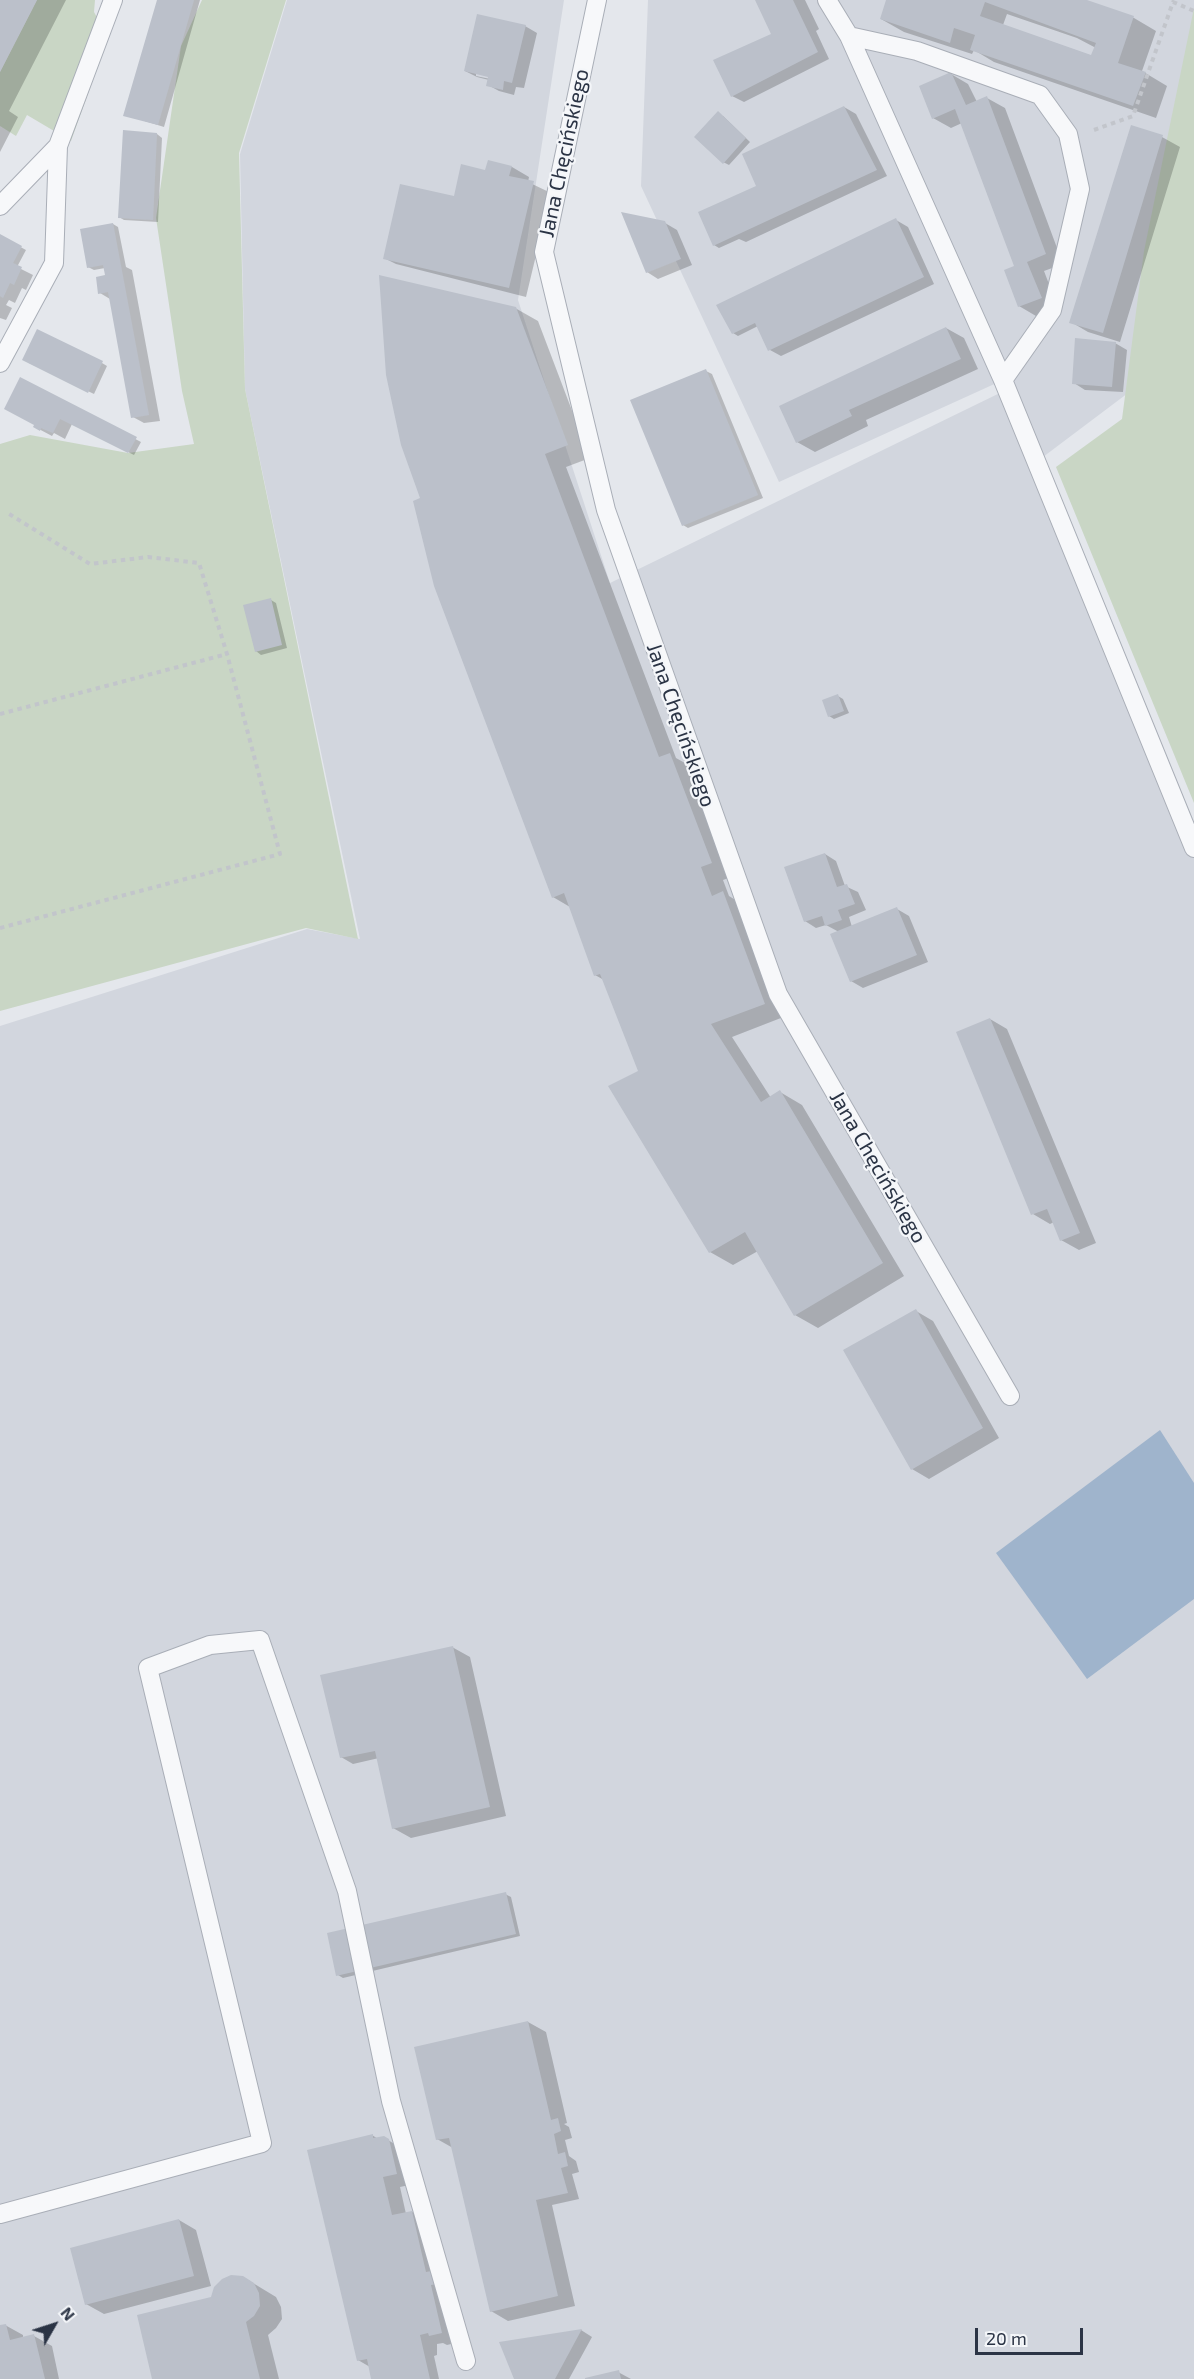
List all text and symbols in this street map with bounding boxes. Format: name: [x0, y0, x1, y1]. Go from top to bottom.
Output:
street label: Jana Chęcińskiego: [534, 66, 594, 240]
street label: Jana Chęcińskiego: [641, 640, 721, 810]
street label: Jana Chęcińskiego: [824, 1086, 932, 1248]
north arrow: [24, 2295, 84, 2355]
text: N: [57, 2303, 79, 2324]
scale bar: [978, 2316, 1086, 2354]
text: 20 m: [986, 2327, 1027, 2349]

